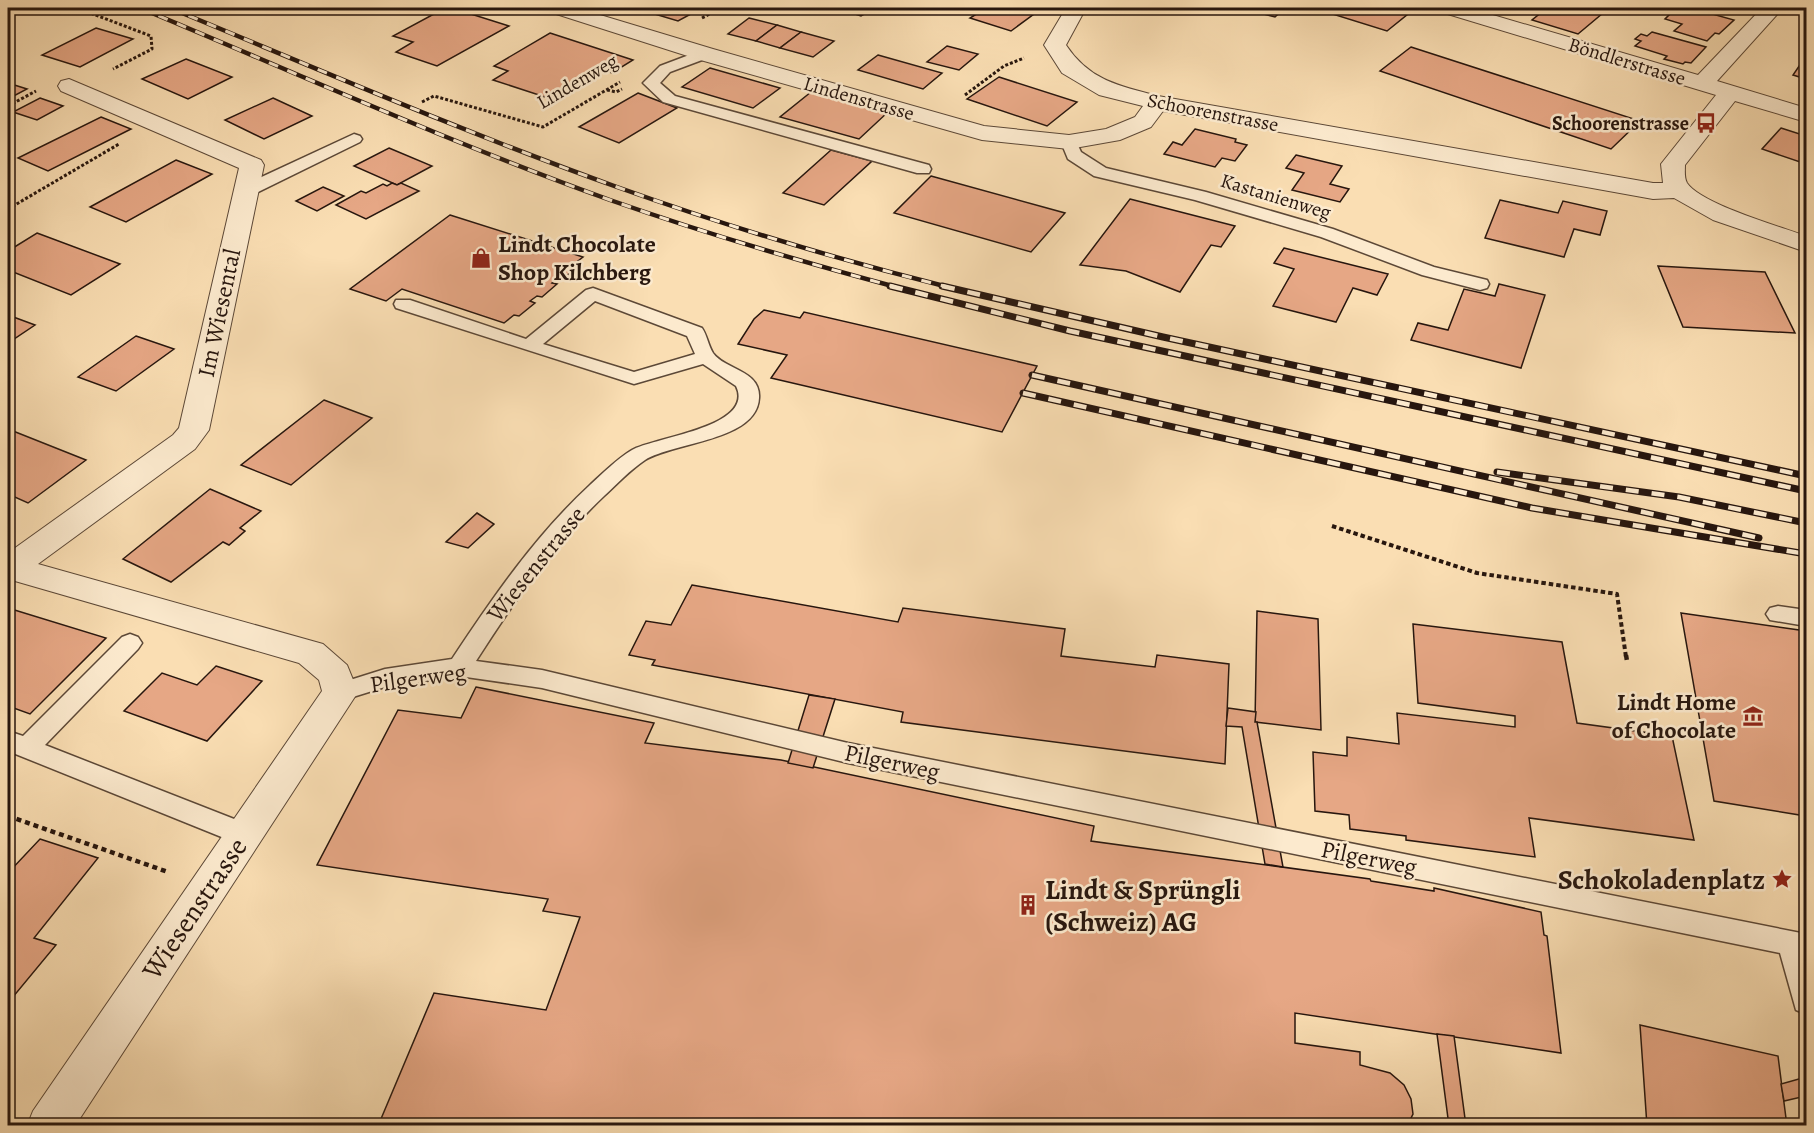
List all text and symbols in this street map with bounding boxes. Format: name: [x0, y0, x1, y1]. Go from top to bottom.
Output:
street label: Böndlerstrasse: [1565, 31, 1689, 92]
street label: Lindenweg: [532, 47, 623, 116]
street label: Lindenstrasse: [800, 70, 917, 127]
street label: Schoorenstrasse: [1145, 87, 1281, 138]
place label: Schoorenstrasse: [1552, 110, 1689, 137]
bus stop icon: Schoorenstrasse: [1694, 111, 1718, 135]
street label: Kastanienweg: [1217, 167, 1334, 226]
place label: Lindt Chocolate Shop Kilchberg: [498, 228, 656, 288]
street label: Im Wiesental: [190, 246, 248, 380]
shop icon: Lindt Chocolate Shop Kilchberg: [469, 246, 493, 270]
street label: Wiesenstrasse: [479, 499, 593, 629]
street label: Pilgerweg: [368, 655, 468, 701]
place label: Lindt Home of Chocolate: [1612, 686, 1736, 746]
museum icon: Lindt Home of Chocolate: [1741, 704, 1765, 728]
street label: Pilgerweg: [841, 736, 943, 788]
street label: Wiesenstrasse: [133, 830, 256, 988]
street label: Pilgerweg: [1318, 833, 1420, 883]
place label: Schokoladenplatz: [1558, 861, 1765, 899]
place icon: Schokoladenplatz: [1770, 867, 1794, 891]
place label: Lindt & Sprüngli (Schweiz) AG: [1045, 871, 1240, 941]
building icon: Lindt & Sprüngli (Schweiz) AG: [1016, 893, 1040, 917]

